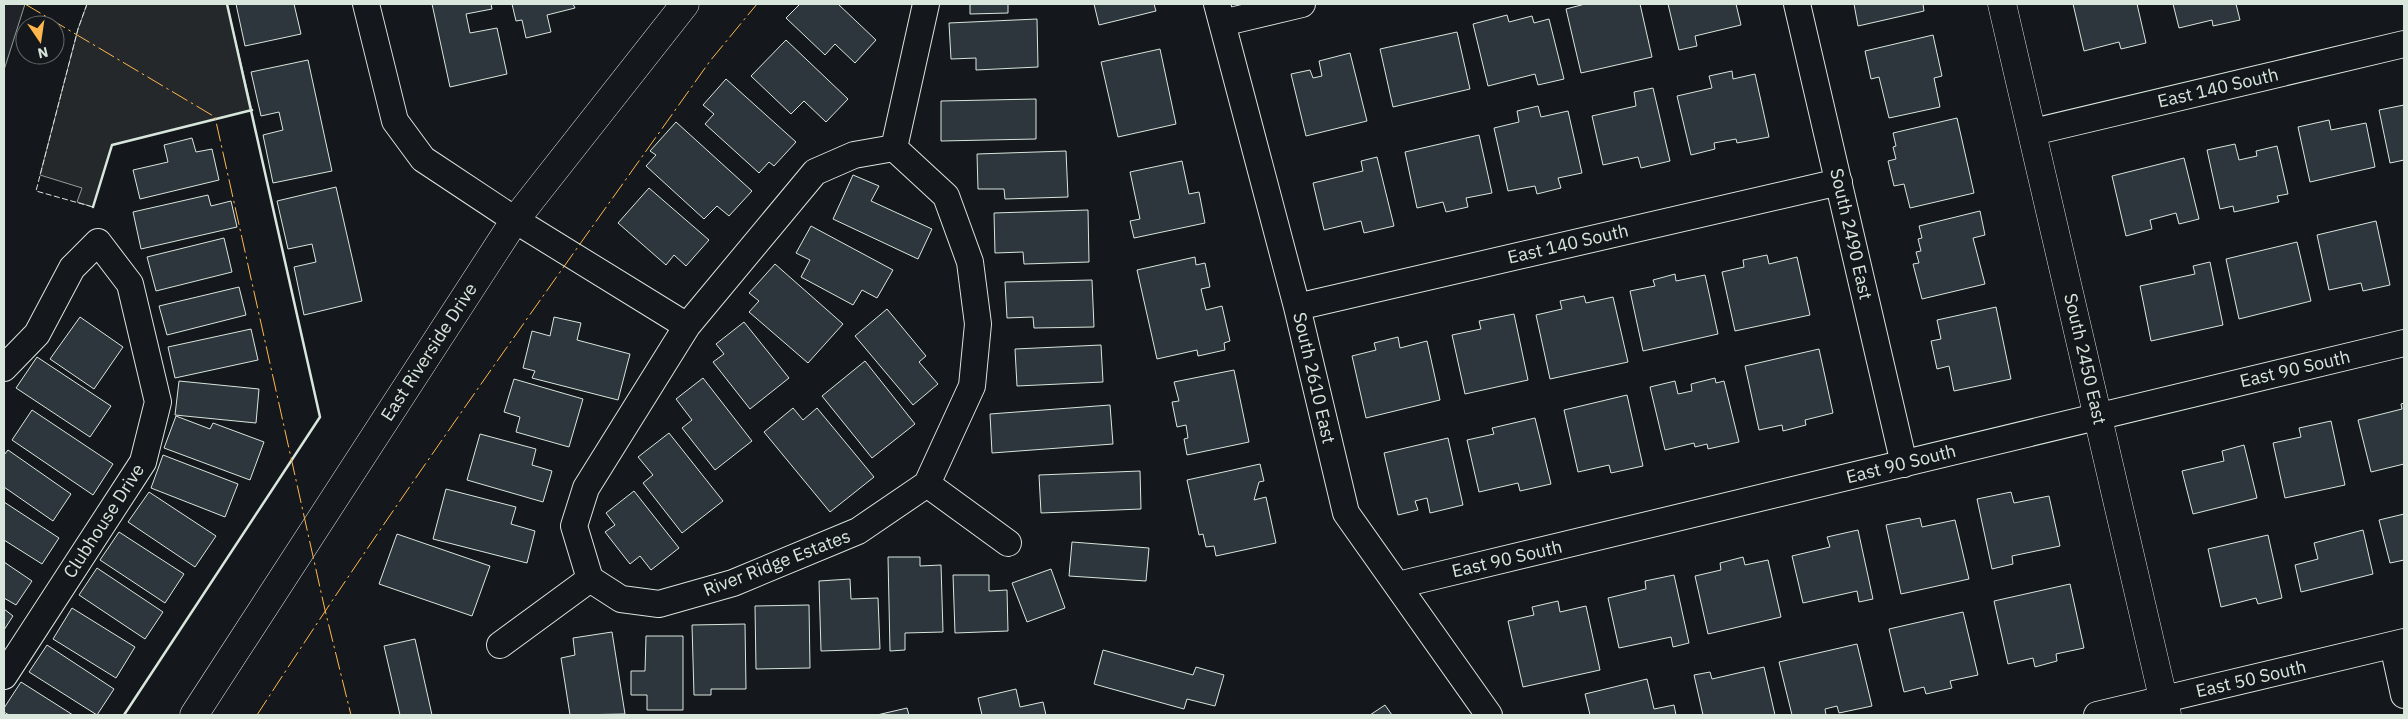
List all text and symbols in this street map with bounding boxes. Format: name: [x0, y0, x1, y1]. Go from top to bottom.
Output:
north arrow: [15, 15, 65, 65]
text: N: [36, 43, 50, 63]
street label: East 140 South: [2155, 62, 2281, 113]
street label: South 2490 East: [1825, 166, 1878, 302]
street label: East 140 South: [1505, 218, 1631, 269]
street label: East Riverside Drive: [375, 278, 482, 425]
street label: South 2450 East: [2059, 291, 2112, 427]
street label: South 2610 East: [1288, 310, 1341, 446]
street label: East 90 South: [2238, 345, 2352, 392]
street label: East 90 South: [1844, 439, 1958, 488]
street label: Clubhouse Drive: [58, 459, 149, 582]
street label: River Ridge Estates: [700, 524, 853, 601]
street label: East 90 South: [1450, 535, 1564, 582]
street label: East 50 South: [2194, 655, 2308, 702]

